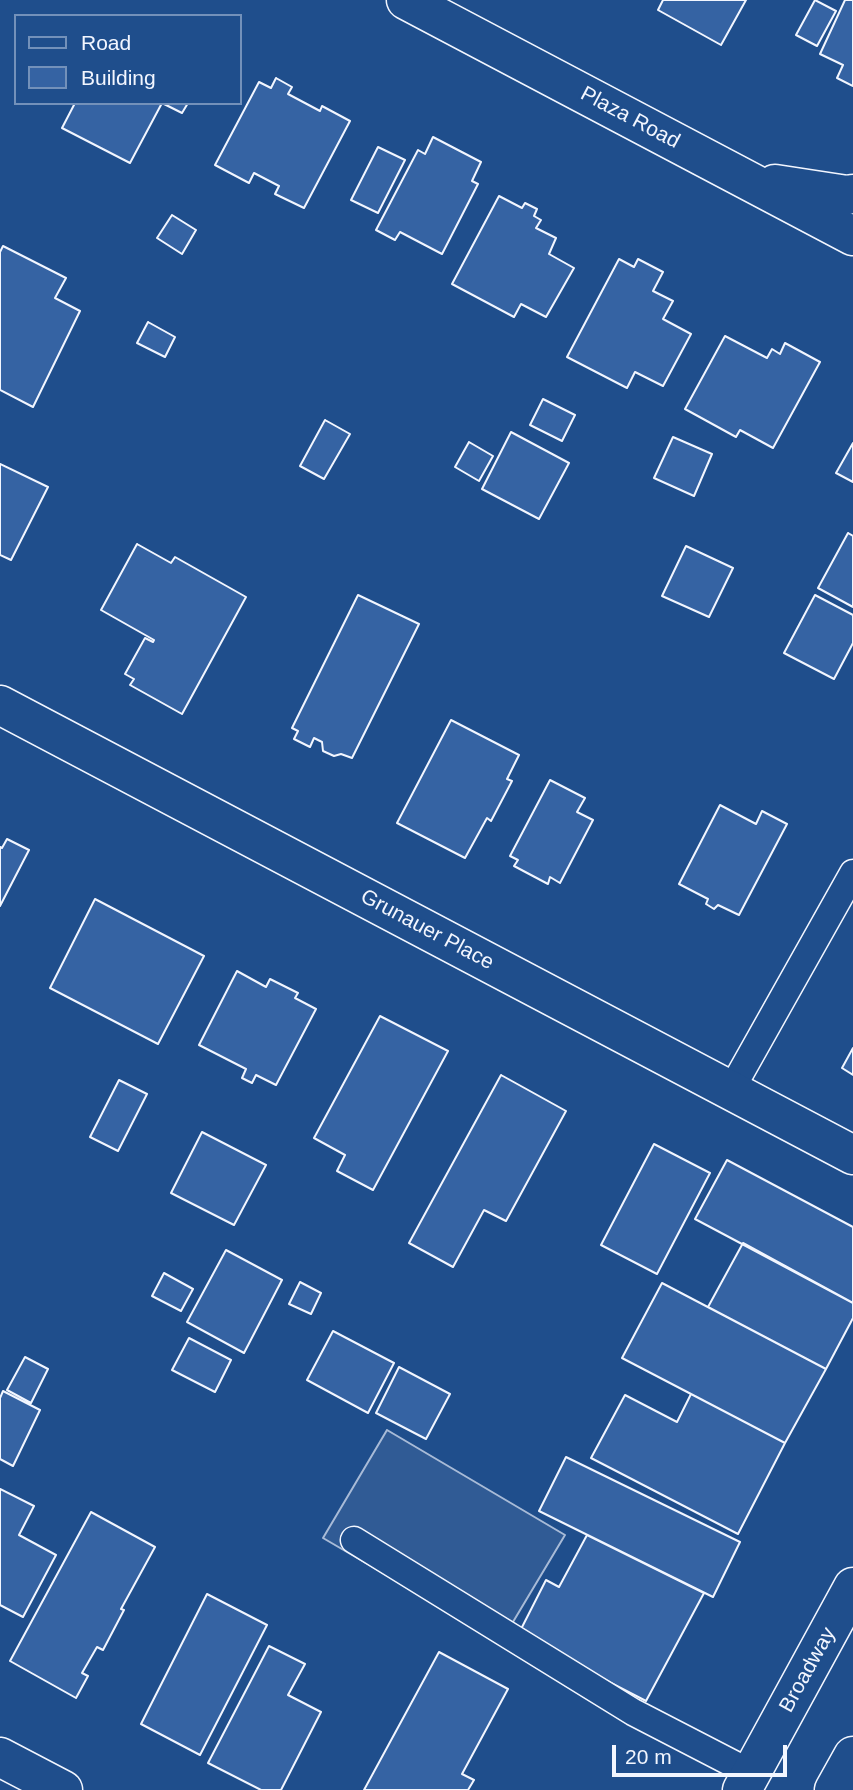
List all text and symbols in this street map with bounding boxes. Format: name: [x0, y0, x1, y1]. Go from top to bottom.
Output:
legend: [14, 14, 242, 105]
text: Road: [81, 31, 131, 54]
text: Building: [81, 66, 156, 89]
street label: Plaza Road: [576, 81, 684, 155]
street label: Grunauer Place: [356, 884, 498, 976]
street label: Broadway: [774, 1623, 842, 1717]
scale bar: [615, 1730, 790, 1774]
text: 20 m: [625, 1745, 672, 1768]

